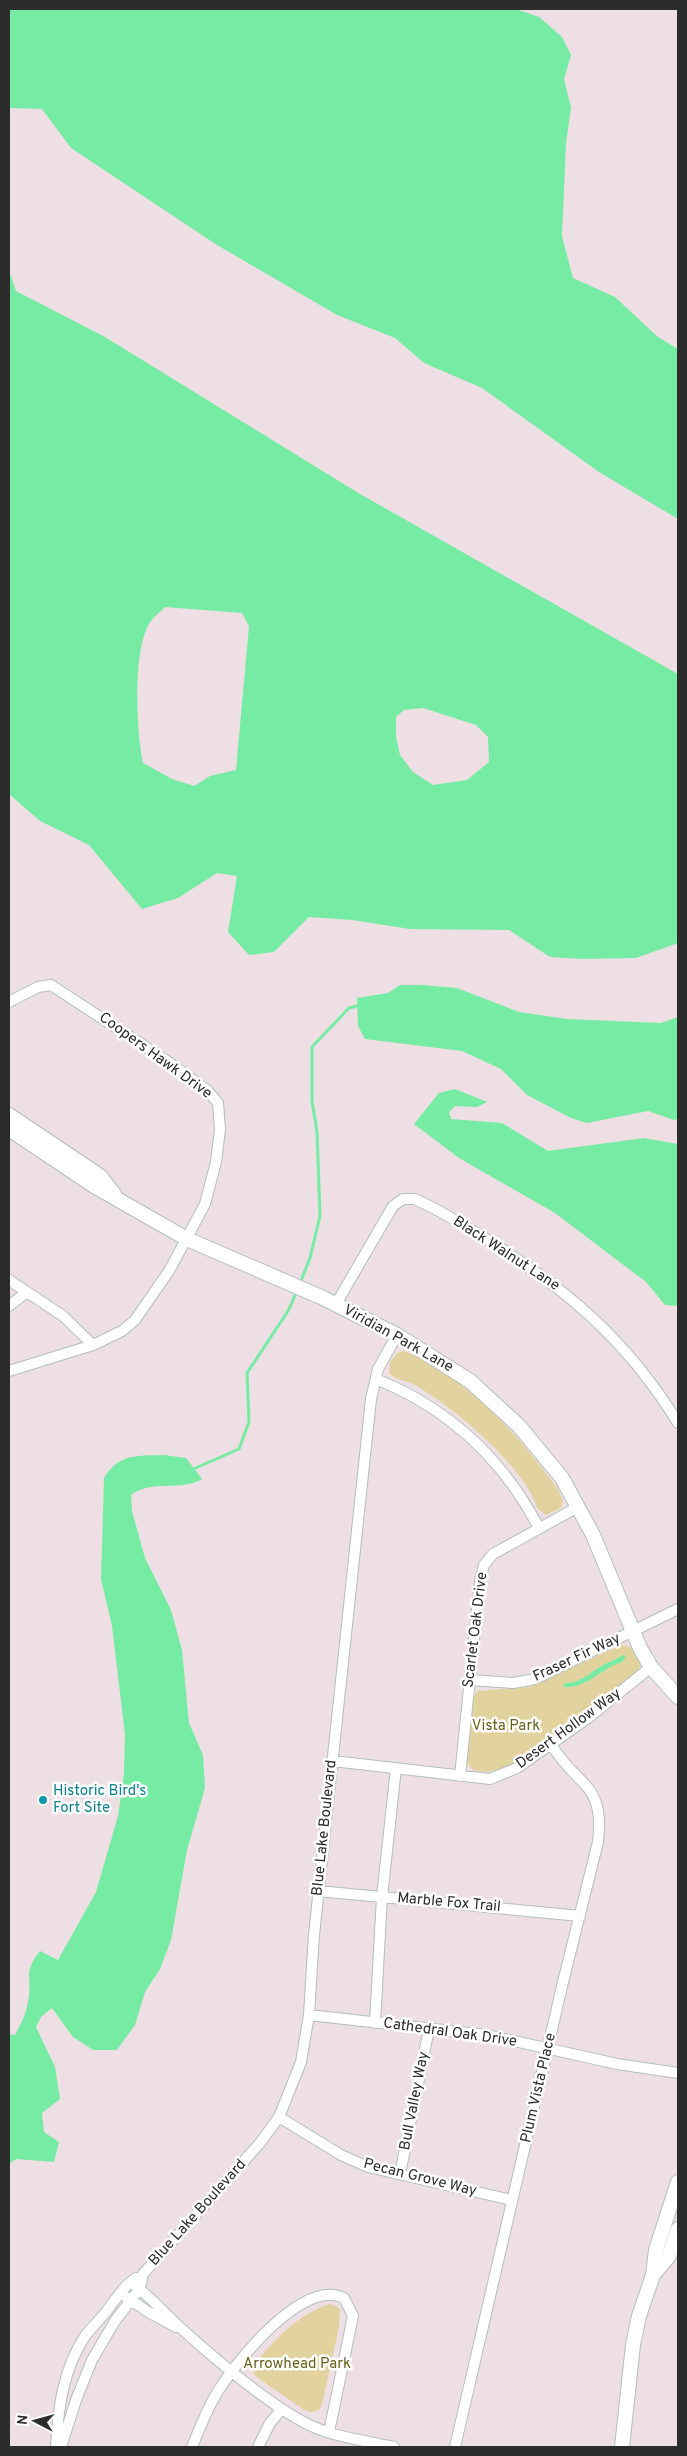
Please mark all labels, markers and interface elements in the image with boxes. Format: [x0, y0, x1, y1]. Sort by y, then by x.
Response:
street label: Coopers Hawk Drive [95, 1009, 215, 1103]
street label: Black Walnut Lane [449, 1212, 563, 1296]
street label: Viridian Park Lane [340, 1301, 456, 1377]
street label: Scarlet Oak Drive [459, 1571, 493, 1689]
street label: Fraser Fir Way [530, 1629, 624, 1687]
street label: Desert Hollow Way [513, 1684, 625, 1774]
park label: Vista Park [472, 1717, 540, 1736]
street label: Blue Lake Boulevard [308, 1759, 342, 1897]
place label: Historic Bird's Fort Site [53, 1782, 146, 1818]
marker: Historic Bird's Fort Site [37, 1794, 49, 1806]
street label: Marble Fox Trail [396, 1889, 502, 1917]
street label: Cathedral Oak Drive [382, 2014, 518, 2052]
street label: Plum Vista Place [517, 2031, 561, 2145]
street label: Bull Valley Way [396, 2050, 434, 2152]
street label: Pecan Grove Way [361, 2155, 479, 2201]
street label: Blue Lake Boulevard [145, 2156, 251, 2270]
park label: Arrowhead Park [243, 2355, 351, 2374]
north arrow [10, 2396, 60, 2446]
text: N [15, 2414, 33, 2426]

